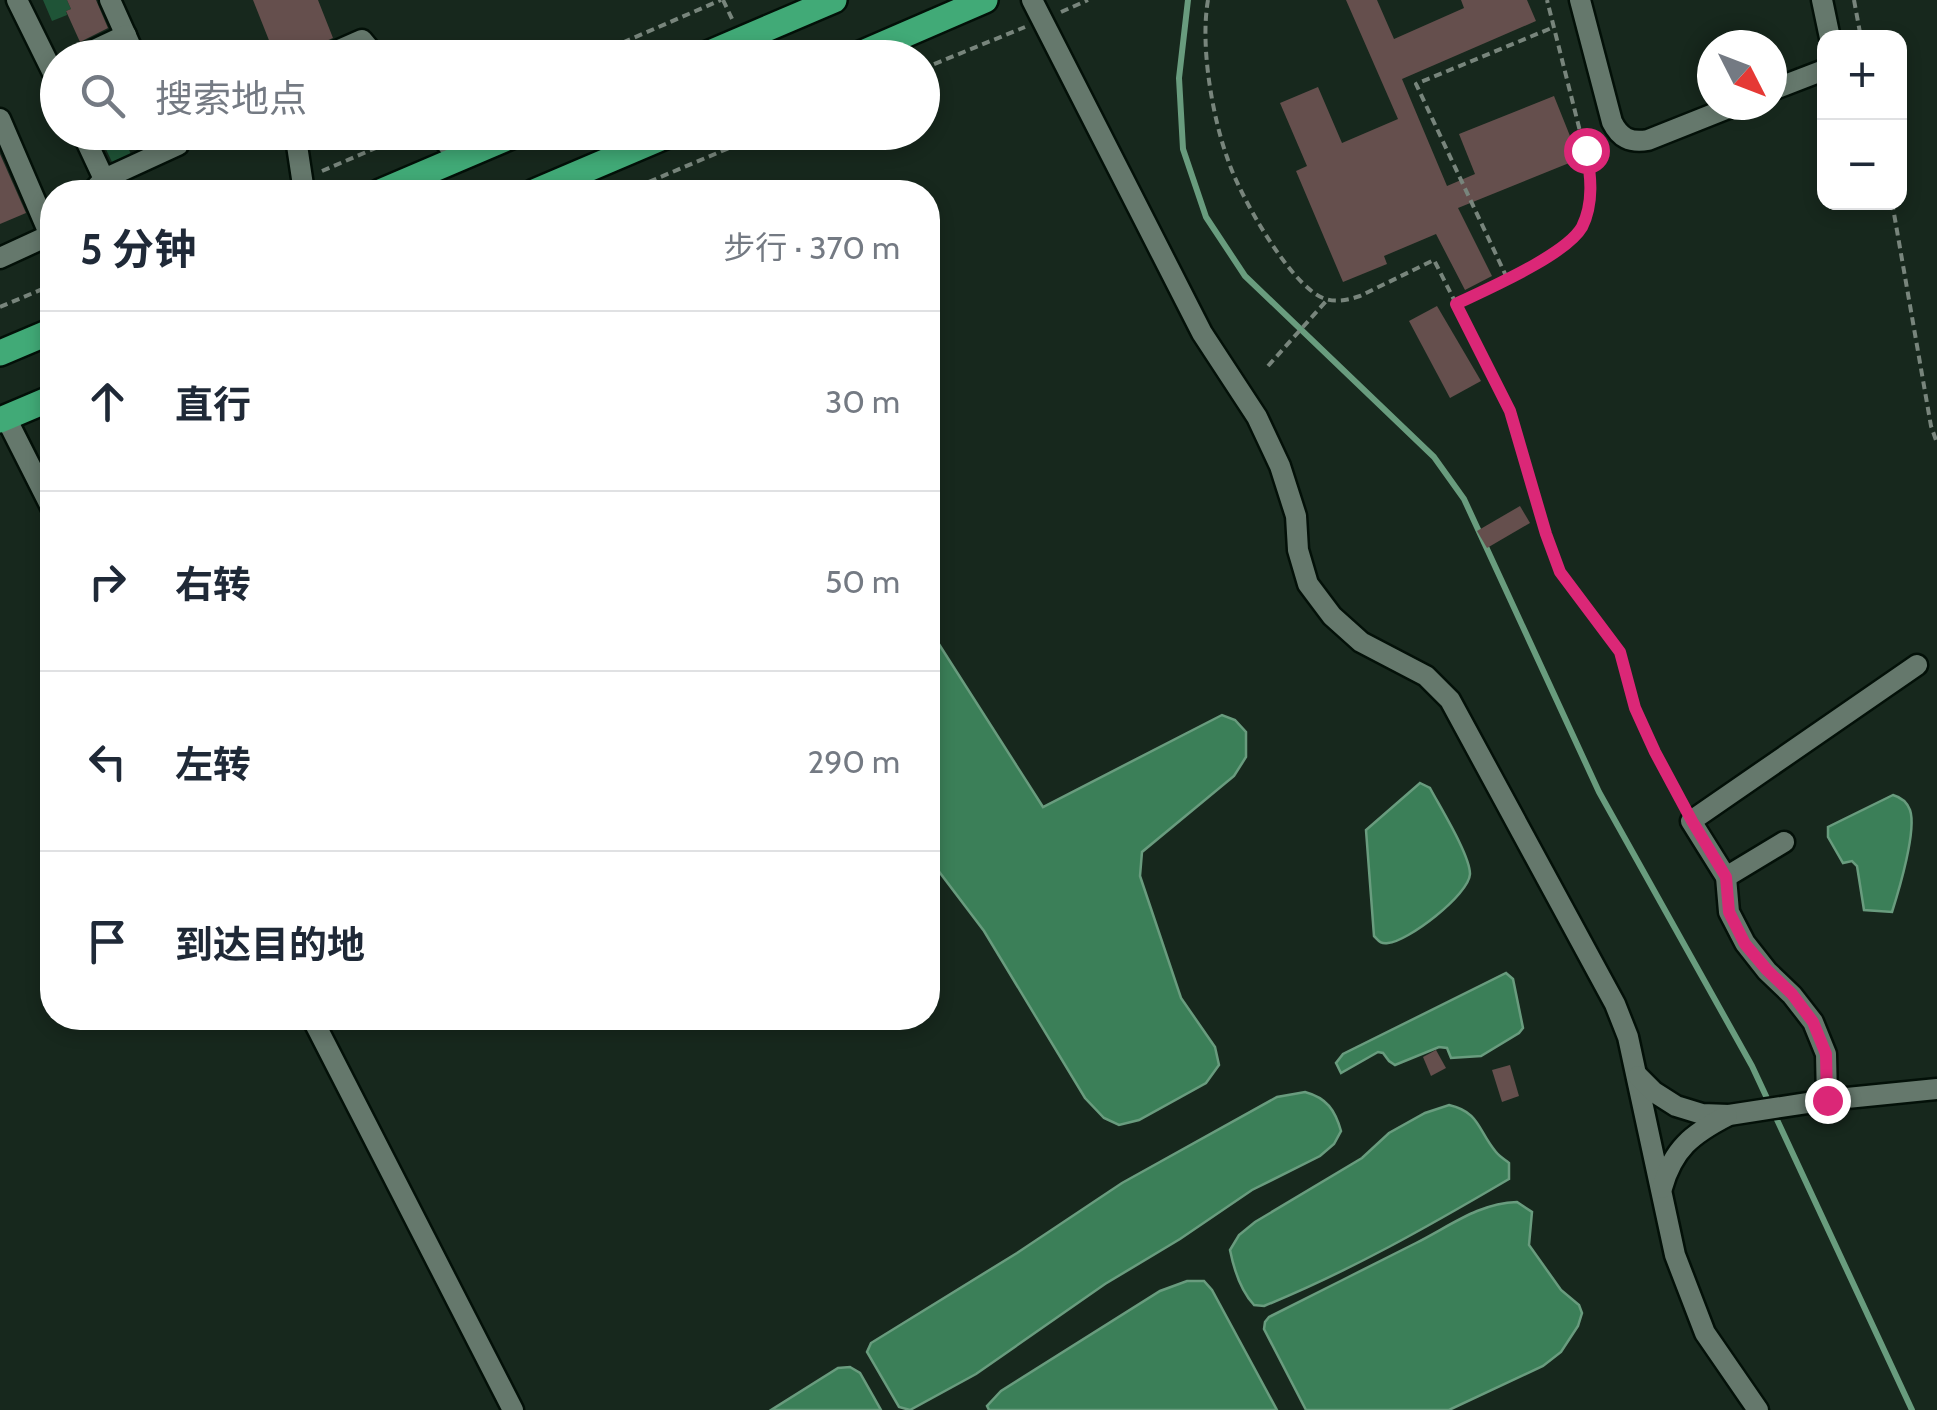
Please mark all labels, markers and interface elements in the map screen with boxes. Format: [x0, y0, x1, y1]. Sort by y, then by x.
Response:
north arrow [1697, 30, 1787, 120]
map controls [1817, 30, 1907, 210]
button: + [1817, 30, 1907, 120]
search box [40, 40, 940, 150]
icon: search [75, 68, 130, 123]
text: 搜索地点 [155, 75, 307, 122]
button: − [1817, 120, 1907, 210]
route start [1564, 128, 1610, 174]
text: 5 分钟 [80, 223, 196, 275]
text: 步行 · 370 m [723, 228, 900, 267]
icon: ahead [80, 374, 135, 429]
text: 直行 [175, 381, 251, 428]
text: 30 m [825, 382, 900, 421]
icon: right [80, 554, 135, 609]
text: 右转 [175, 561, 251, 608]
text: 50 m [825, 562, 900, 601]
icon: left [80, 734, 135, 789]
text: 左转 [175, 741, 251, 788]
text: 290 m [807, 742, 900, 781]
icon: arrive [80, 914, 135, 969]
text: 到达目的地 [175, 921, 365, 968]
route end [1805, 1078, 1851, 1124]

